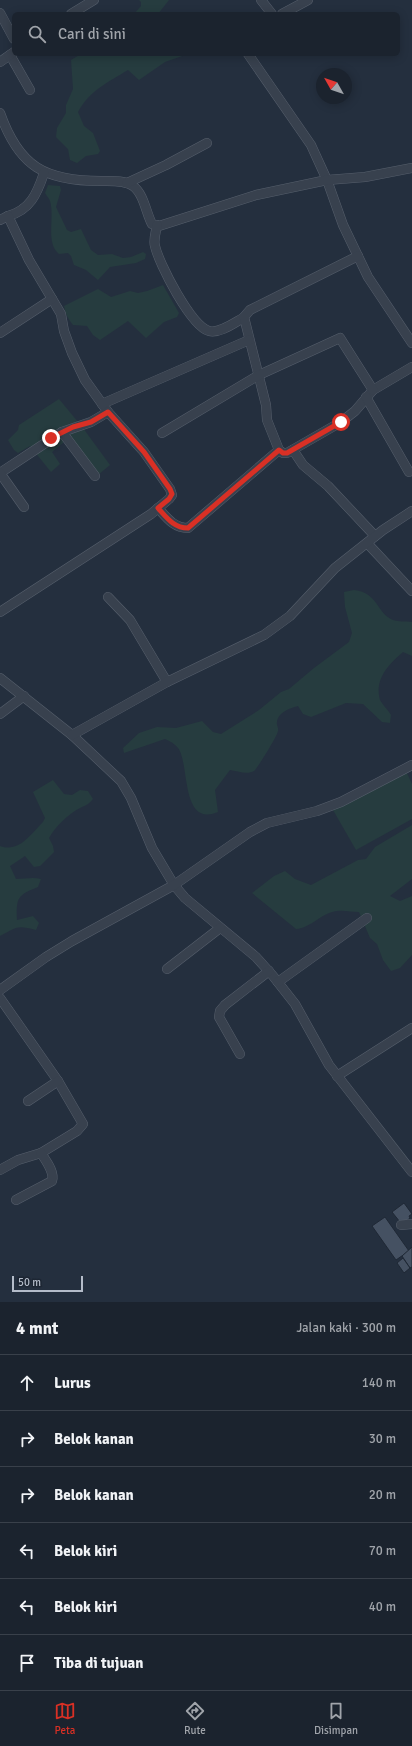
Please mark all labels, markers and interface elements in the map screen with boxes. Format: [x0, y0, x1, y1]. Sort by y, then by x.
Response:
search box [12, 12, 400, 56]
icon: search [26, 23, 48, 45]
text: Cari di sini [58, 25, 126, 43]
north arrow [316, 68, 352, 104]
route start [332, 413, 350, 431]
route end [42, 429, 60, 447]
scale bar [12, 1274, 83, 1293]
text: 50 m [18, 1276, 41, 1289]
text: 4 mnt [16, 1318, 58, 1339]
text: Jalan kaki · 300 m [297, 1320, 396, 1336]
icon: ahead [16, 1372, 38, 1394]
text: Lurus [54, 1374, 91, 1392]
text: 140 m [362, 1375, 396, 1391]
icon: right [16, 1428, 38, 1450]
text: Belok kanan [54, 1430, 134, 1448]
text: 30 m [369, 1431, 396, 1447]
icon: right [16, 1484, 38, 1506]
text: Belok kanan [54, 1486, 134, 1504]
text: 20 m [369, 1487, 396, 1503]
icon: left [16, 1540, 38, 1562]
text: Belok kiri [54, 1542, 117, 1560]
text: 70 m [369, 1543, 396, 1559]
icon: left [16, 1596, 38, 1618]
text: Belok kiri [54, 1598, 117, 1616]
text: 40 m [369, 1599, 396, 1615]
icon: arrive [16, 1652, 38, 1674]
text: Tiba di tujuan [54, 1654, 144, 1672]
tab: Peta [54, 1700, 76, 1737]
tab: Rute [184, 1700, 206, 1737]
tab: Disimpan [314, 1700, 358, 1737]

